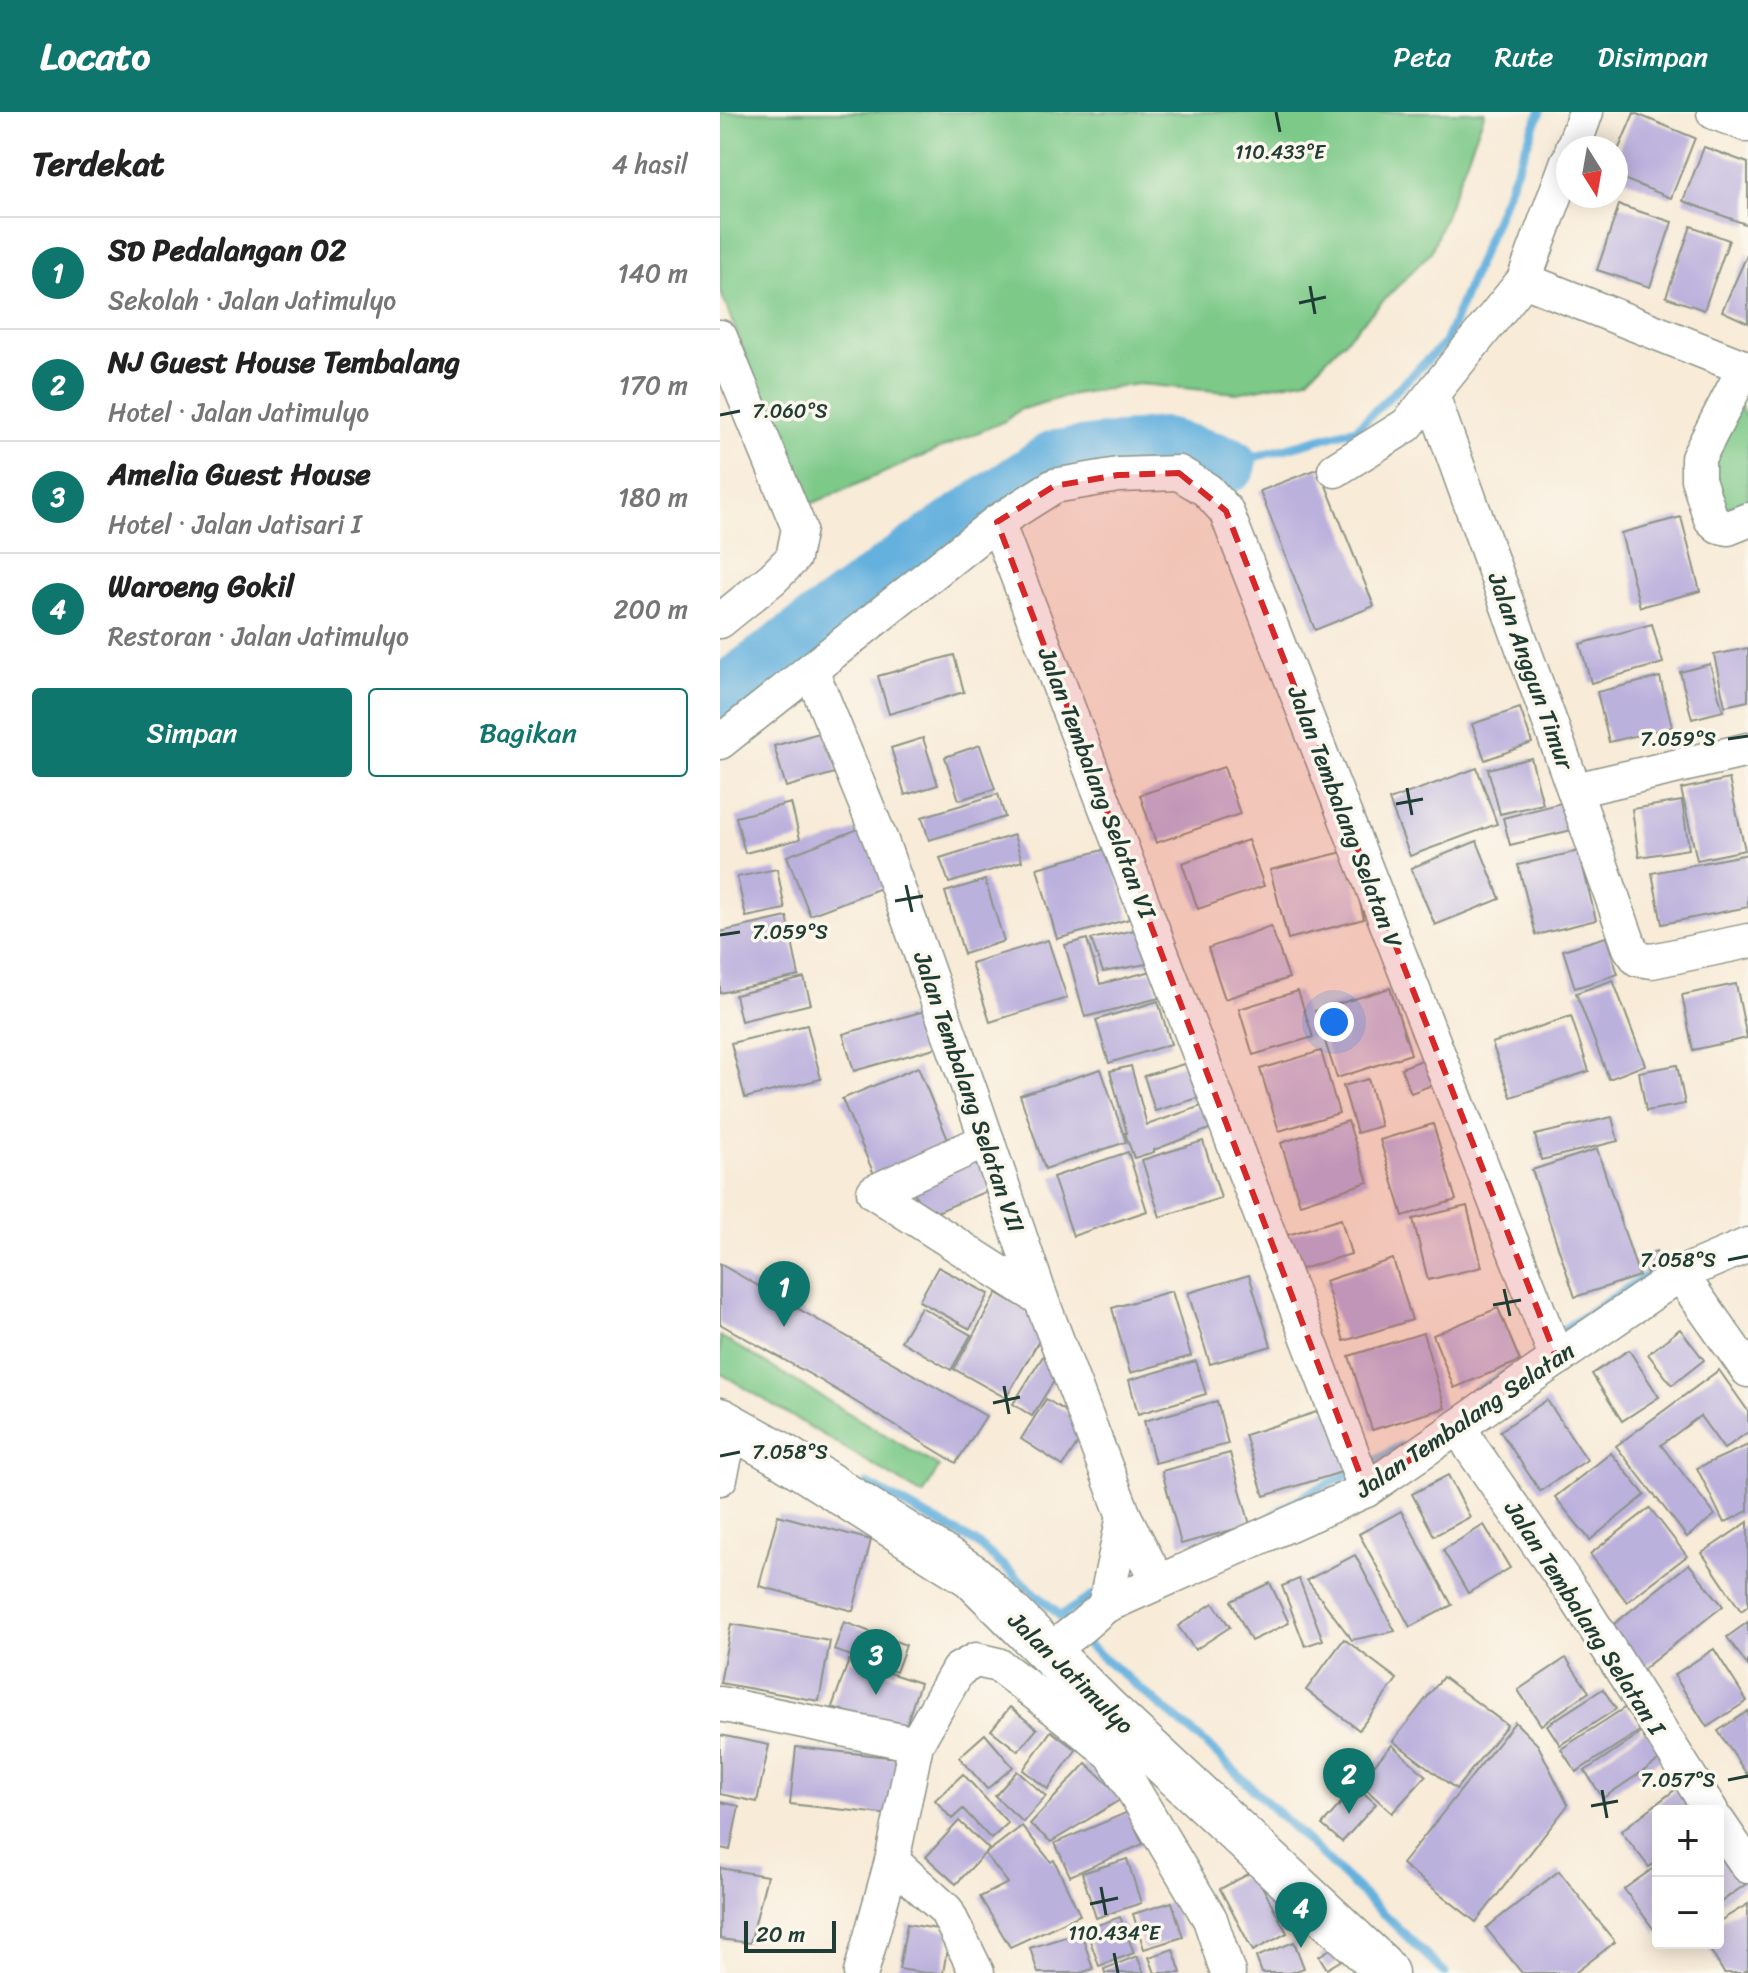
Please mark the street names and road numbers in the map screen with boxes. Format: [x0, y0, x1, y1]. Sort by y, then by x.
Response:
street label: Jalan Anggun Timur [1475, 565, 1587, 778]
street label: Jalan Tembalang Selatan VI [1025, 640, 1169, 926]
street label: Jalan Tembalang Selatan V [1275, 679, 1415, 955]
street label: Jalan Tembalang Selatan VII [901, 945, 1037, 1239]
street label: Jalan Tembalang Selatan [1346, 1331, 1584, 1510]
street label: Jalan Tembalang Selatan I [1492, 1491, 1678, 1745]
street label: Jalan Jatimulyo [997, 1600, 1144, 1745]

